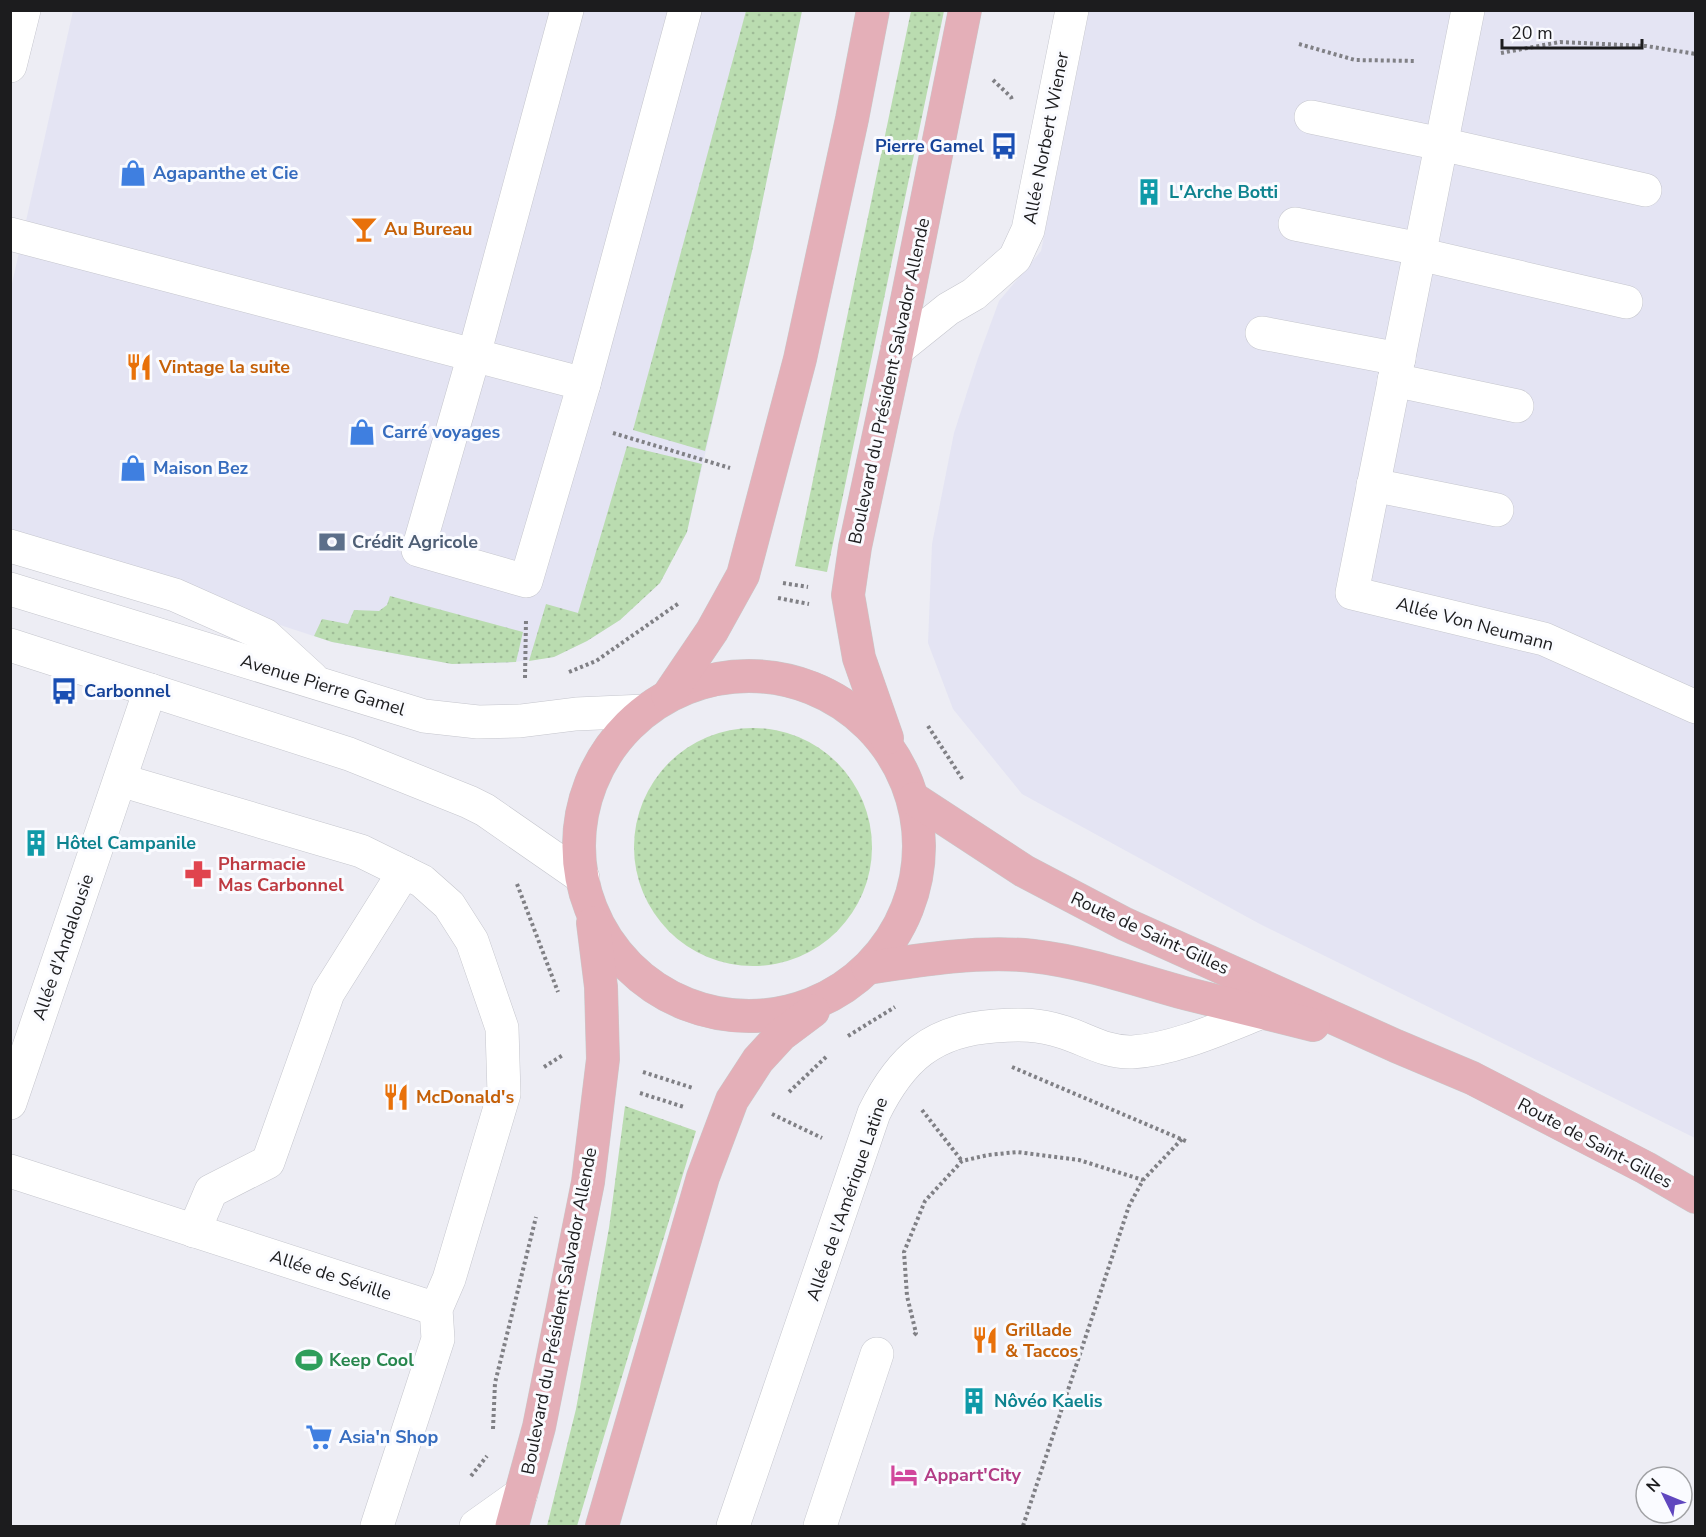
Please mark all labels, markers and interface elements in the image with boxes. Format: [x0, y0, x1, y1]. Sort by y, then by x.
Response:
scale bar [1502, 12, 1642, 50]
text: 20 m [1511, 21, 1553, 45]
street label: Allée Norbert Wiener [1018, 49, 1075, 226]
bus stop icon: Pierre Gamel [989, 131, 1019, 161]
place label: Pierre Gamel [875, 134, 984, 158]
shop icon: Agapanthe et Cie [118, 158, 148, 188]
place label: Agapanthe et Cie [153, 161, 299, 185]
building icon: L'Arche Botti [1134, 177, 1164, 207]
place label: L'Arche Botti [1169, 180, 1278, 204]
bar icon: Au Bureau [349, 214, 379, 244]
street label: Boulevard du Président Salvador Allende [843, 216, 935, 546]
place label: Au Bureau [384, 217, 472, 241]
restaurant icon: Vintage la suite [124, 352, 154, 382]
place label: Vintage la suite [158, 355, 290, 379]
shop icon: Carré voyages [347, 417, 377, 447]
place label: Carré voyages [382, 420, 501, 444]
shop icon: Maison Bez [118, 453, 148, 483]
place label: Maison Bez [153, 456, 249, 480]
bank icon: Crédit Agricole [317, 527, 347, 557]
place label: Crédit Agricole [352, 530, 478, 554]
street label: Allée Von Neumann [1394, 591, 1556, 657]
street label: Avenue Pierre Gamel [238, 649, 409, 722]
bus stop icon: Carbonnel [49, 676, 79, 706]
place label: Carbonnel [84, 679, 171, 703]
building icon: Hôtel Campanile [21, 828, 51, 858]
place label: Hôtel Campanile [56, 831, 196, 855]
place label: Pharmacie Mas Carbonnel [218, 852, 344, 897]
pharmacy icon: Pharmacie Mas Carbonnel [183, 859, 213, 889]
street label: Allée d'Andalousie [27, 871, 99, 1023]
street label: Route de Saint-Gilles [1067, 886, 1233, 980]
restaurant icon: McDonald's [381, 1082, 411, 1112]
place label: McDonald's [416, 1085, 514, 1109]
street label: Route de Saint-Gilles [1513, 1092, 1677, 1194]
street label: Allée de l'Amérique Latine [801, 1094, 893, 1304]
street label: Boulevard du Président Salvador Allende [515, 1145, 603, 1477]
street label: Allée de Séville [267, 1244, 395, 1306]
place label: Grillade & Taccos [1005, 1318, 1079, 1363]
restaurant icon: Grillade & Taccos [970, 1325, 1000, 1355]
sports icon: Keep Cool [294, 1345, 324, 1375]
place label: Keep Cool [329, 1348, 414, 1372]
building icon: Nôvéo Kaelis [959, 1386, 989, 1416]
place label: Nôvéo Kaelis [994, 1389, 1103, 1413]
supermarket icon: Asia'n Shop [304, 1422, 334, 1452]
place label: Asia'n Shop [339, 1425, 438, 1449]
hotel icon: Appart'City [889, 1460, 919, 1490]
place label: Appart'City [924, 1463, 1022, 1487]
north arrow [1634, 1465, 1694, 1525]
text: N [1642, 1474, 1666, 1497]

